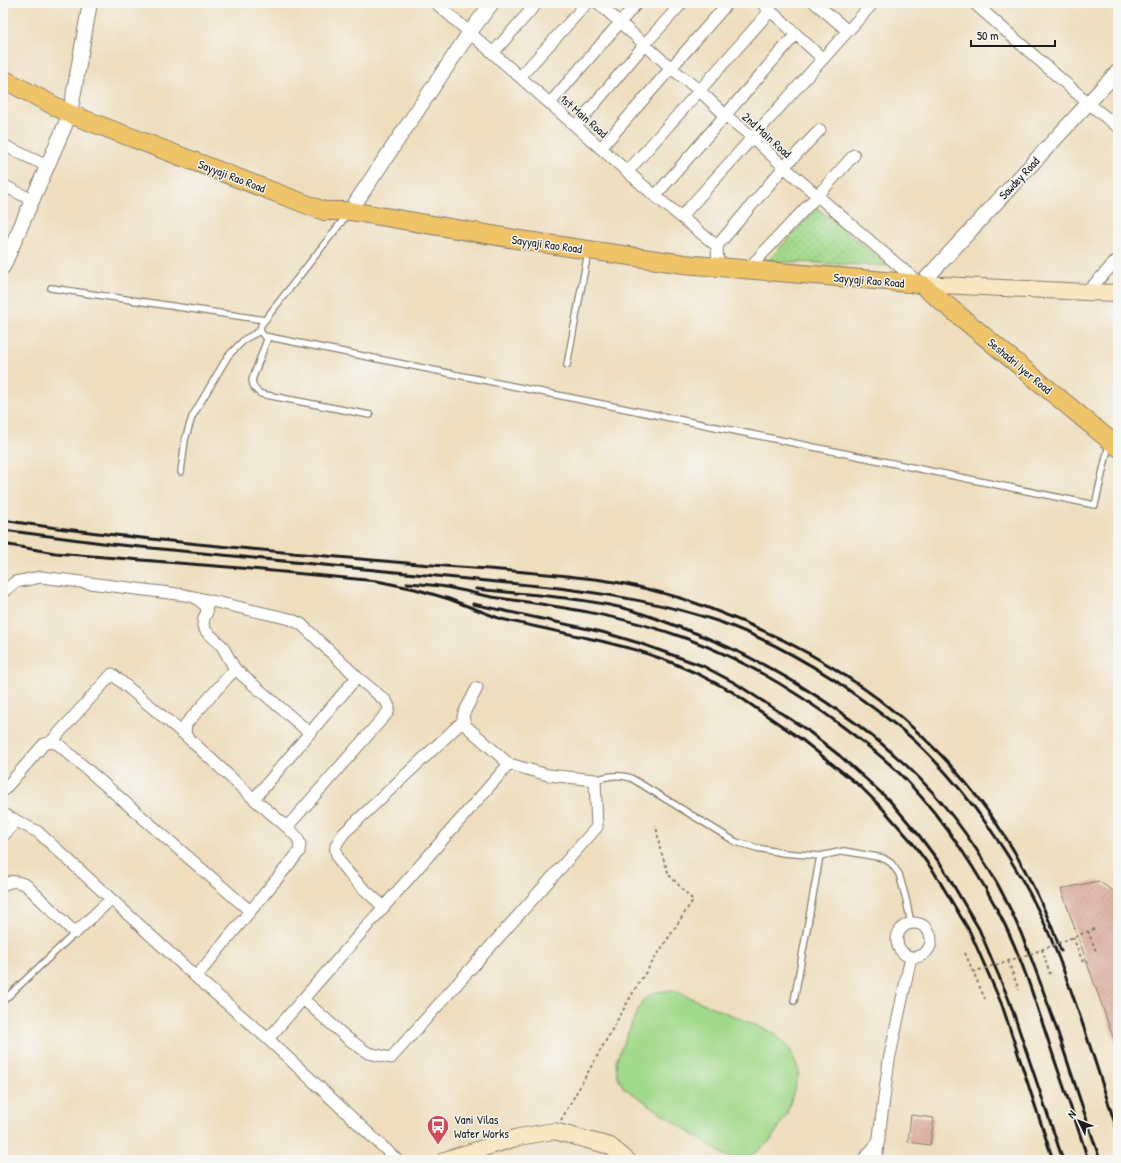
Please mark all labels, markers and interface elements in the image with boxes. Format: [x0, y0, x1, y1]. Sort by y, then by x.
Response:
scale bar [971, 22, 1055, 48]
text: 50 m [977, 27, 998, 44]
street label: 1st Main Road [556, 90, 612, 142]
street label: 2nd Main Road [739, 108, 796, 162]
street label: Sawdey Road [995, 153, 1043, 203]
street label: Sayyaji Rao Road [196, 155, 268, 197]
street label: Sayyaji Rao Road [511, 231, 584, 257]
street label: Sayyaji Rao Road [833, 268, 905, 292]
street label: Seshadri Iyer Road [984, 334, 1056, 398]
north arrow [1059, 1101, 1099, 1141]
text: N [1065, 1107, 1079, 1121]
place label: Vani Vilas Water Works [454, 1111, 509, 1142]
bus stop icon: Vani Vilas Water Works [425, 1113, 451, 1146]

